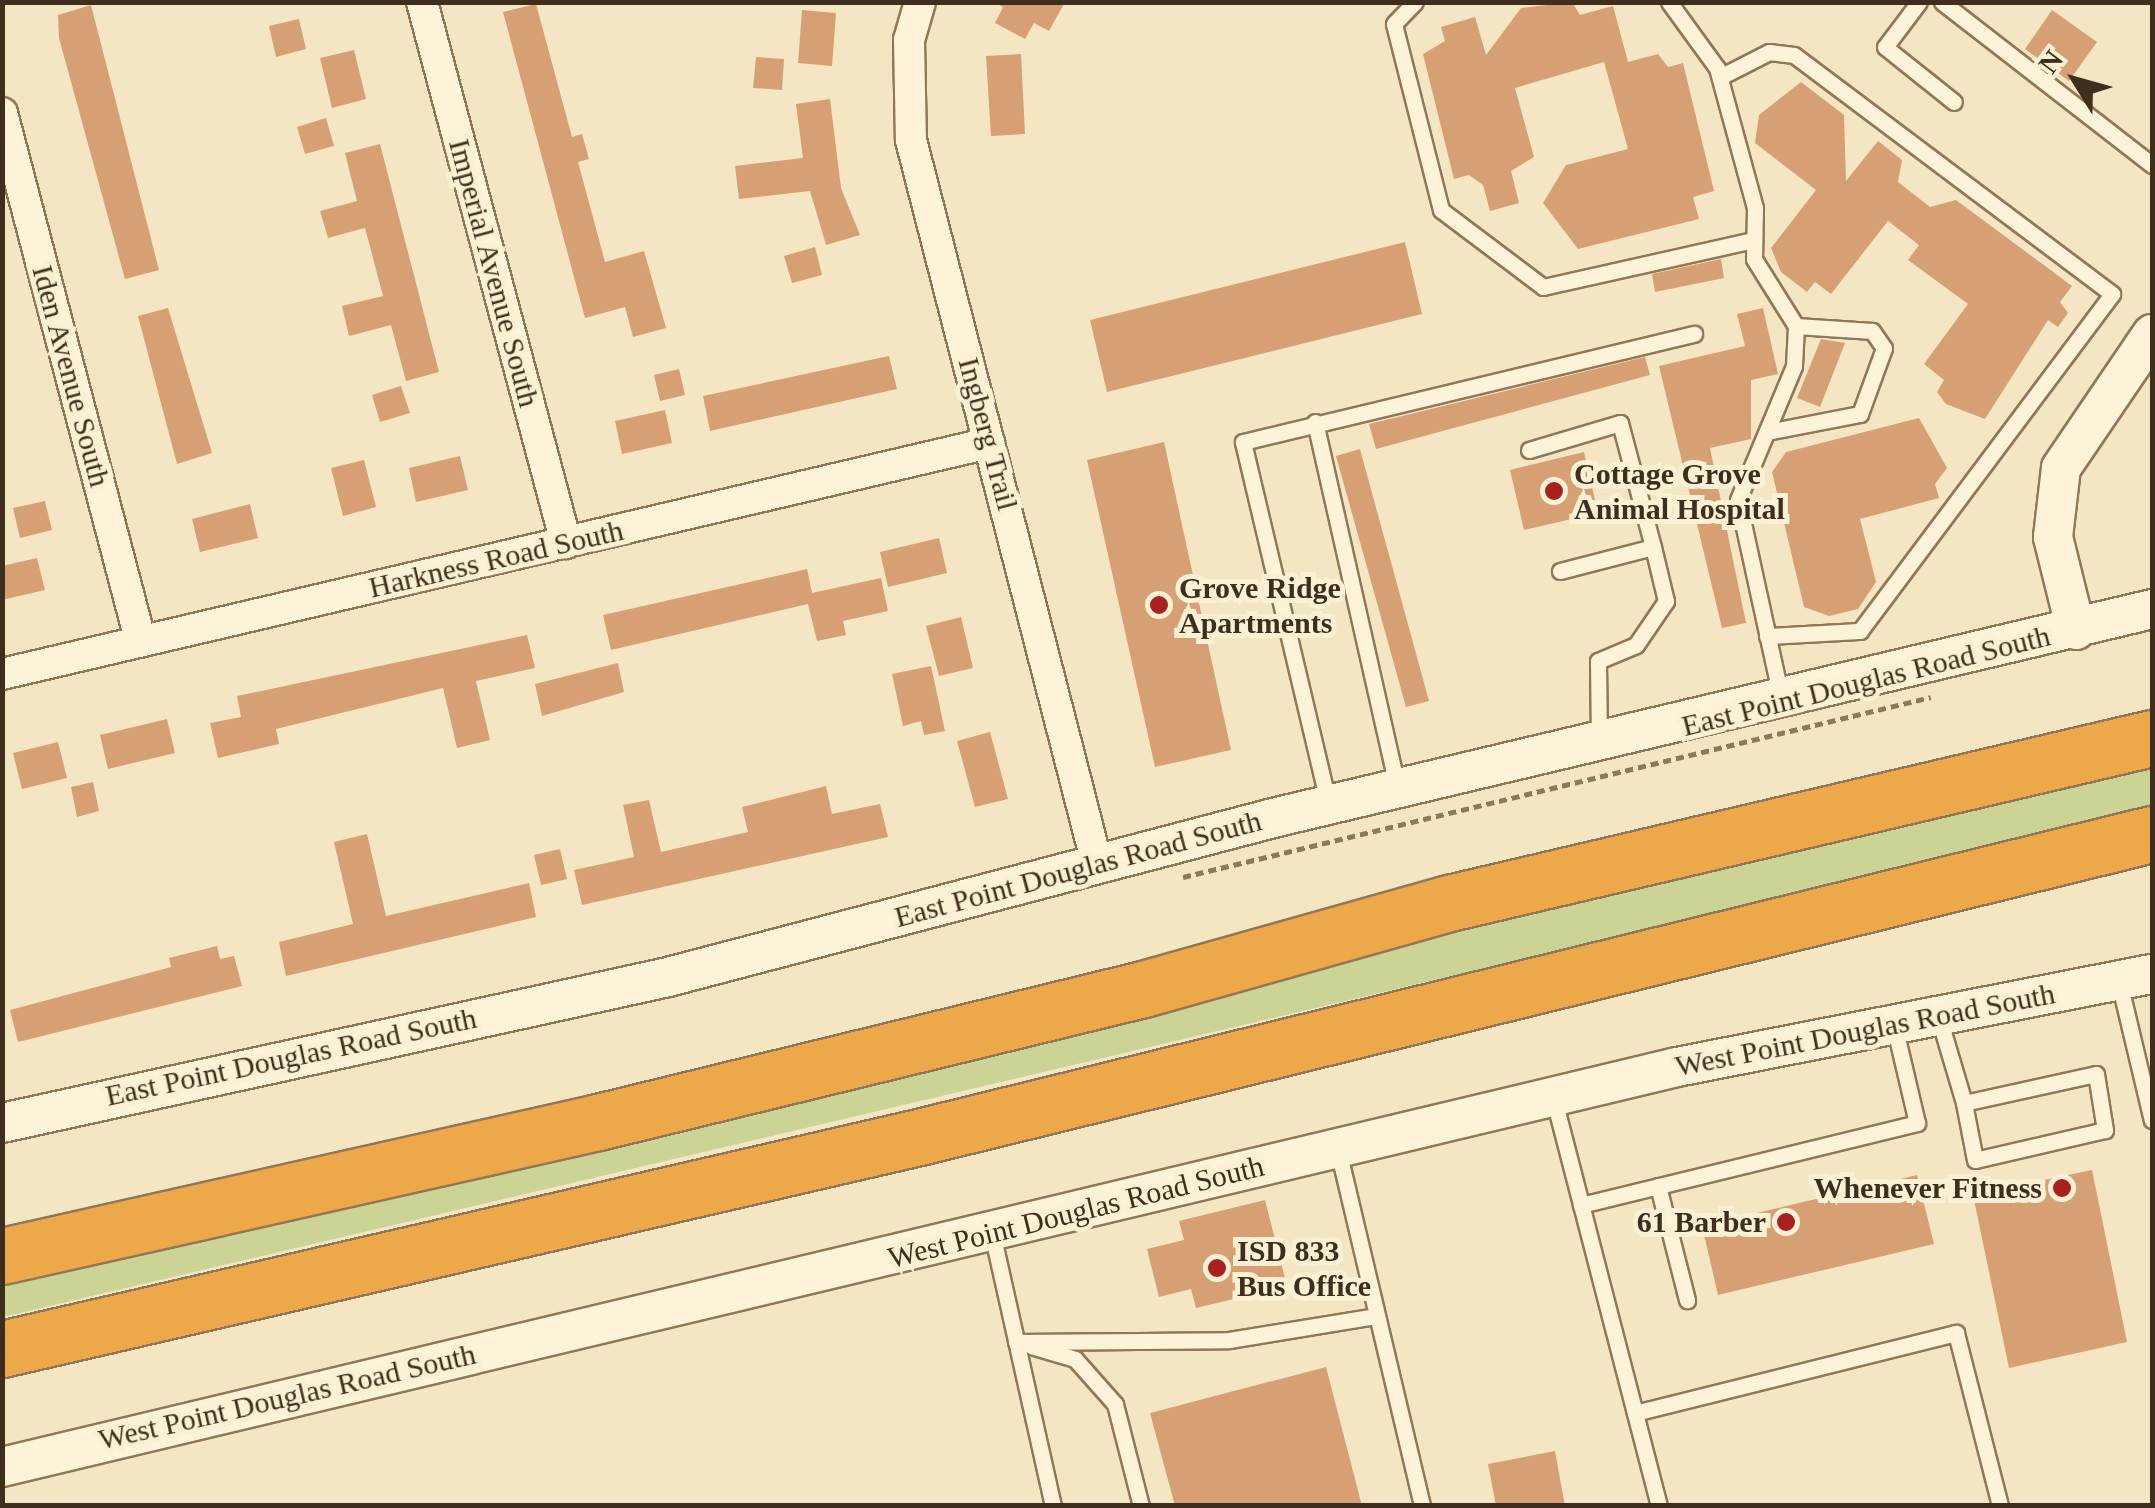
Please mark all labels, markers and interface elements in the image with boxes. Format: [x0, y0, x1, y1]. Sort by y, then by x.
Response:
north arrow [2025, 30, 2125, 130]
text: N [2032, 44, 2069, 79]
street label: Imperial Avenue South [441, 134, 547, 412]
street label: Iden Avenue South [24, 261, 118, 491]
street label: Ingberg Trail [950, 353, 1026, 515]
place label: Cottage Grove Animal Hospital [1574, 456, 1785, 526]
marker: Cottage Grove Animal Hospital [1543, 480, 1565, 502]
street label: Harkness Road South [365, 512, 627, 606]
place label: Grove Ridge Apartments [1179, 570, 1341, 640]
marker: Grove Ridge Apartments [1148, 594, 1170, 616]
street label: East Point Douglas Road South [1678, 618, 2054, 744]
street label: East Point Douglas Road South [891, 803, 1265, 935]
street label: West Point Douglas Road South [1672, 976, 2058, 1084]
street label: East Point Douglas Road South [102, 1000, 480, 1114]
street label: West Point Douglas Road South [884, 1148, 1268, 1276]
place label: Whenever Fitness [1813, 1170, 2042, 1206]
marker: Whenever Fitness [2051, 1177, 2073, 1199]
place label: 61 Barber [1637, 1204, 1766, 1240]
marker: 61 Barber [1775, 1211, 1797, 1233]
place label: ISD 833 Bus Office [1237, 1233, 1371, 1304]
marker: ISD 833 Bus Office [1206, 1257, 1228, 1279]
street label: West Point Douglas Road South [95, 1336, 479, 1458]

